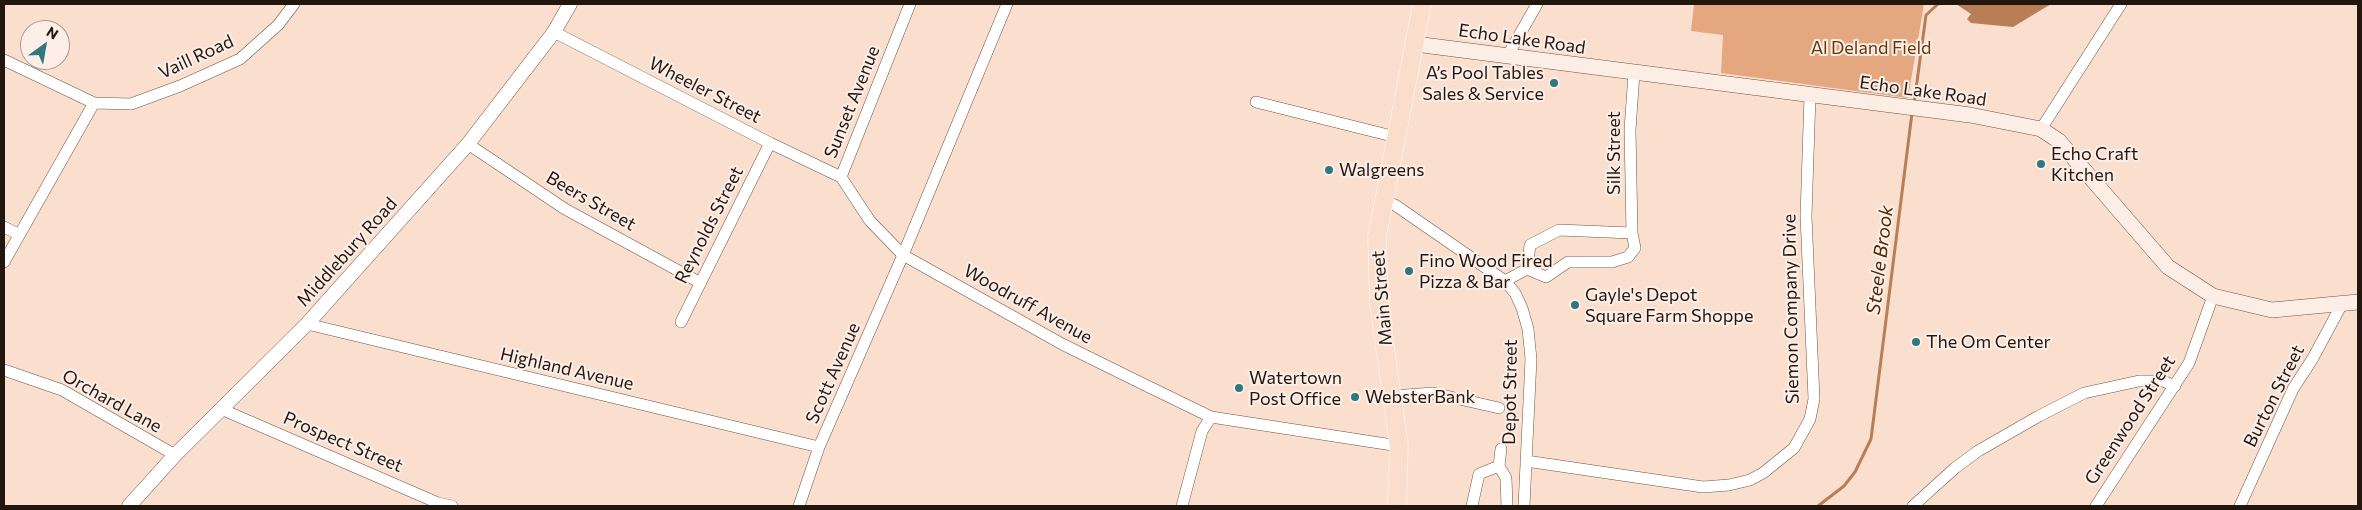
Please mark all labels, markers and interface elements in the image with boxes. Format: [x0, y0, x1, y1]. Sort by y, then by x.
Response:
street label: Echo Lake Road [1457, 19, 1587, 59]
north arrow [20, 20, 70, 70]
text: N [44, 23, 62, 43]
street label: Vaill Road [155, 30, 237, 84]
park label: Al Deland Field [1811, 37, 1931, 59]
street label: Sunset Avenue [820, 43, 884, 161]
street label: Wheeler Street [645, 52, 765, 128]
place label: A’s Pool Tables Sales & Service [1422, 62, 1544, 104]
street label: Echo Lake Road [1858, 71, 1988, 111]
marker: A’s Pool Tables Sales & Service [1548, 77, 1560, 89]
street label: Silk Street [1603, 111, 1625, 195]
place label: Echo Craft Kitchen [2051, 143, 2138, 186]
marker: Echo Craft Kitchen [2035, 158, 2047, 170]
place label: Walgreens [1339, 159, 1425, 181]
street label: Reynolds Street [670, 163, 748, 287]
marker: Walgreens [1323, 164, 1335, 176]
street label: Beers Street [542, 167, 640, 235]
street label: Middlebury Road [292, 193, 402, 311]
water label: Steele Brook [1862, 204, 1898, 316]
street label: Siemon Company Drive [1779, 214, 1803, 404]
street label: Main Street [1367, 249, 1397, 347]
place label: Fino Wood Fired Pizza & Bar [1419, 250, 1553, 292]
street label: Woodruff Avenue [960, 260, 1096, 348]
marker: Fino Wood Fired Pizza & Bar [1403, 265, 1415, 277]
place label: Gayle's Depot Square Farm Shoppe [1585, 284, 1754, 326]
marker: Gayle's Depot Square Farm Shoppe [1569, 299, 1581, 311]
street label: Scott Avenue [801, 319, 865, 427]
place label: The Om Center [1926, 331, 2051, 353]
marker: The Om Center [1910, 336, 1922, 348]
street label: Depot Street [1498, 339, 1522, 445]
street label: Burton Street [2239, 341, 2309, 451]
street label: Highland Avenue [498, 343, 636, 395]
street label: Greenwood Street [2080, 351, 2180, 489]
street label: Orchard Lane [58, 365, 166, 437]
place label: Watertown Post Office [1249, 367, 1342, 409]
marker: Watertown Post Office [1233, 382, 1245, 394]
place label: WebsterBank [1365, 386, 1475, 408]
marker: WebsterBank [1349, 391, 1361, 403]
street label: Prospect Street [280, 407, 406, 477]

